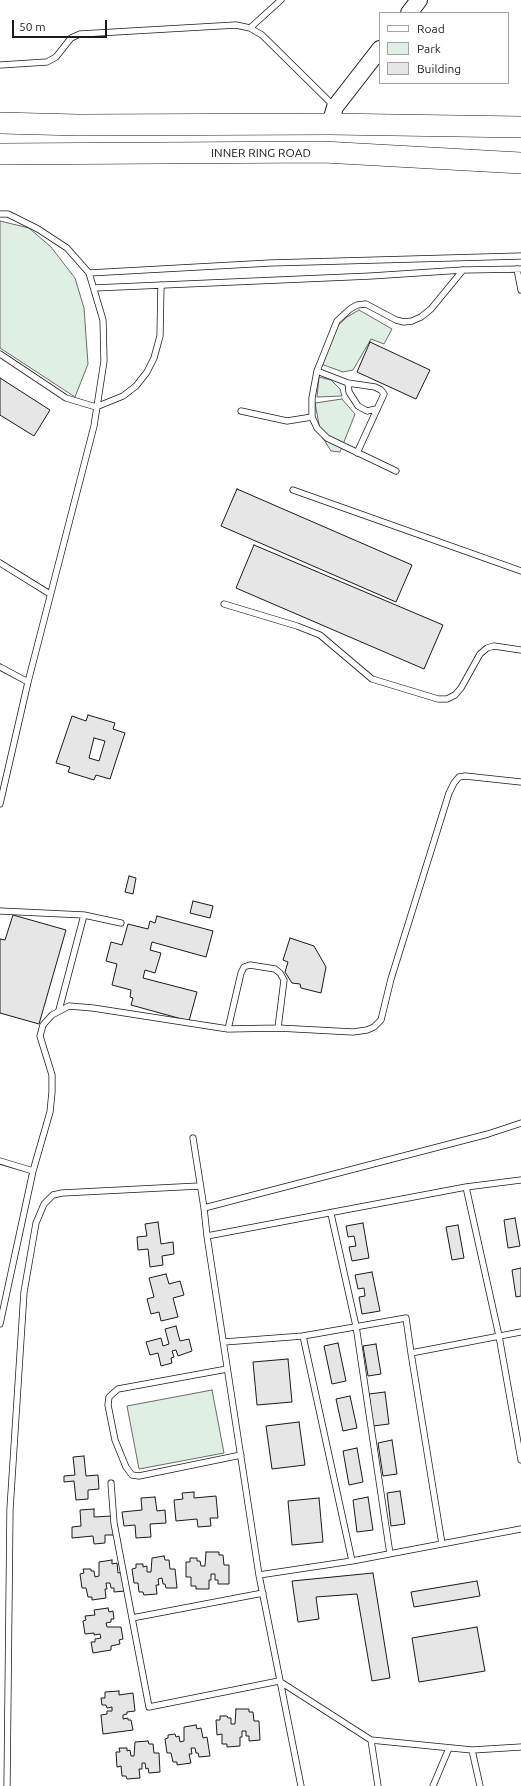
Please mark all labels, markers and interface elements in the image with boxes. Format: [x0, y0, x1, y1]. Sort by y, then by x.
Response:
scale bar [14, 12, 109, 38]
legend [379, 12, 509, 84]
text: 50 m [19, 20, 46, 33]
text: Road [417, 22, 445, 35]
text: Park [417, 42, 441, 55]
text: Building [417, 62, 461, 75]
street label: INNER RING ROAD [211, 146, 311, 160]

